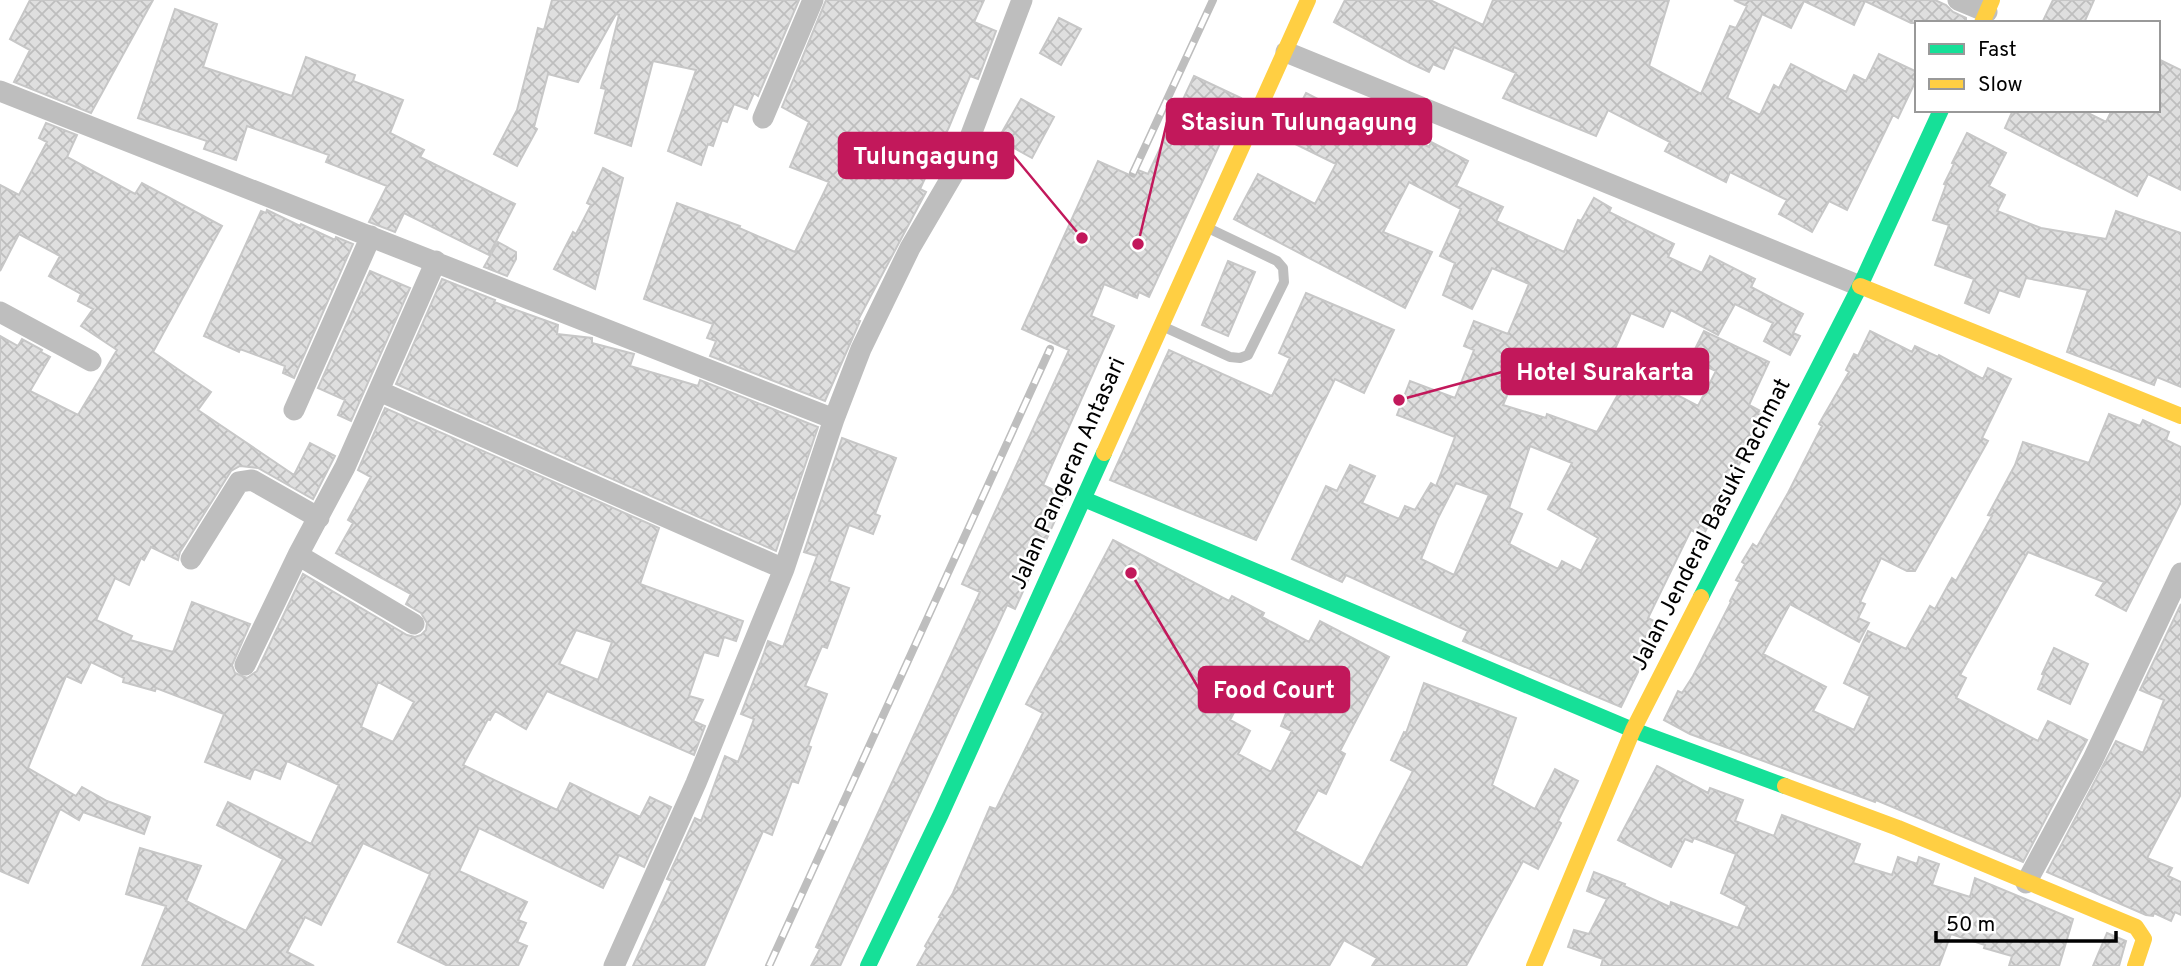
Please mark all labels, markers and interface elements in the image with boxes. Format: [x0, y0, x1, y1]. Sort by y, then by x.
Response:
legend [1915, 21, 2160, 112]
text: Fast [1978, 37, 2017, 64]
text: Slow [1978, 72, 2023, 99]
callout: Stasiun Tulungagung [1167, 99, 1431, 144]
text: Stasiun Tulungagung [1181, 109, 1417, 139]
callout: Tulungagung [839, 133, 1013, 178]
text: Tulungagung [853, 143, 999, 173]
callout: Hotel Surakarta [1502, 349, 1708, 394]
street label: Jalan Pangeran Antasari [1005, 353, 1133, 595]
text: Hotel Surakarta [1516, 359, 1694, 389]
street label: Jalan Jenderal Basuki Rachmat [1626, 374, 1798, 676]
callout: Food Court [1199, 667, 1349, 712]
text: Food Court [1213, 677, 1335, 707]
scale bar [1936, 900, 2116, 944]
text: 50 m [1946, 912, 1995, 939]

